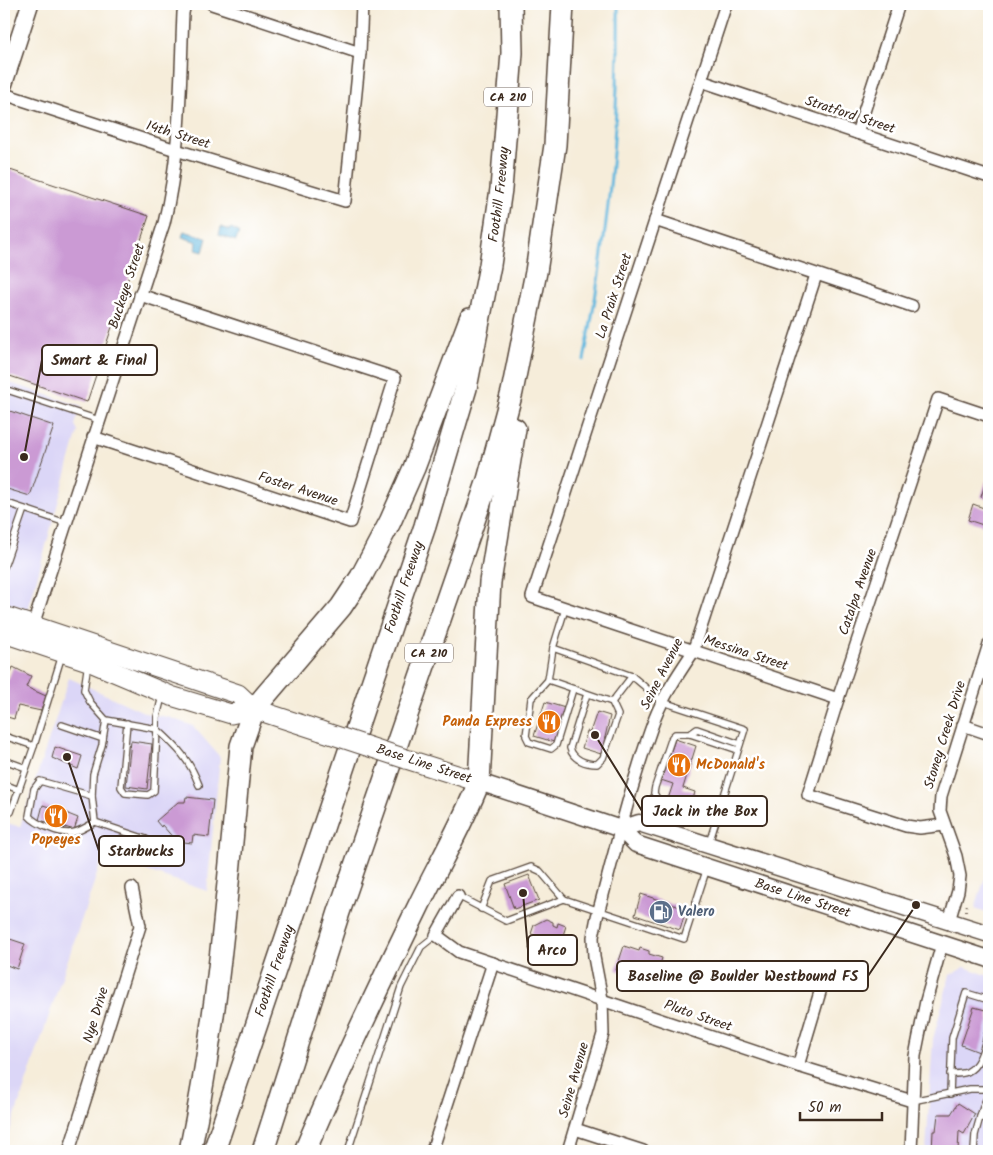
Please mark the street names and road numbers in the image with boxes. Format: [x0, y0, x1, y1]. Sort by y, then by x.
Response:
road number: CA 210 [484, 88, 532, 106]
street label: Stratford Street [802, 90, 899, 140]
street label: 14th Street [143, 115, 213, 155]
street label: Foothill Freeway [482, 146, 515, 244]
street label: Buckeye Street [103, 240, 151, 332]
street label: La Praix Street [590, 250, 638, 342]
street label: Foster Avenue [255, 466, 341, 512]
street label: Foothill Freeway [379, 538, 430, 636]
street label: Catalpa Avenue [833, 545, 883, 638]
street label: Messina Street [701, 629, 792, 677]
street label: Seine Avenue [635, 634, 690, 714]
road number: CA 210 [405, 644, 453, 662]
street label: Stoney Creek Drive [918, 677, 972, 792]
street label: Base Line Street [373, 738, 475, 790]
street label: Base Line Street [752, 872, 854, 924]
street label: Foothill Freeway [249, 922, 301, 1020]
street label: Nye Drive [77, 984, 115, 1046]
street label: Pluto Street [661, 994, 736, 1038]
street label: Seine Avenue [553, 1039, 595, 1120]

